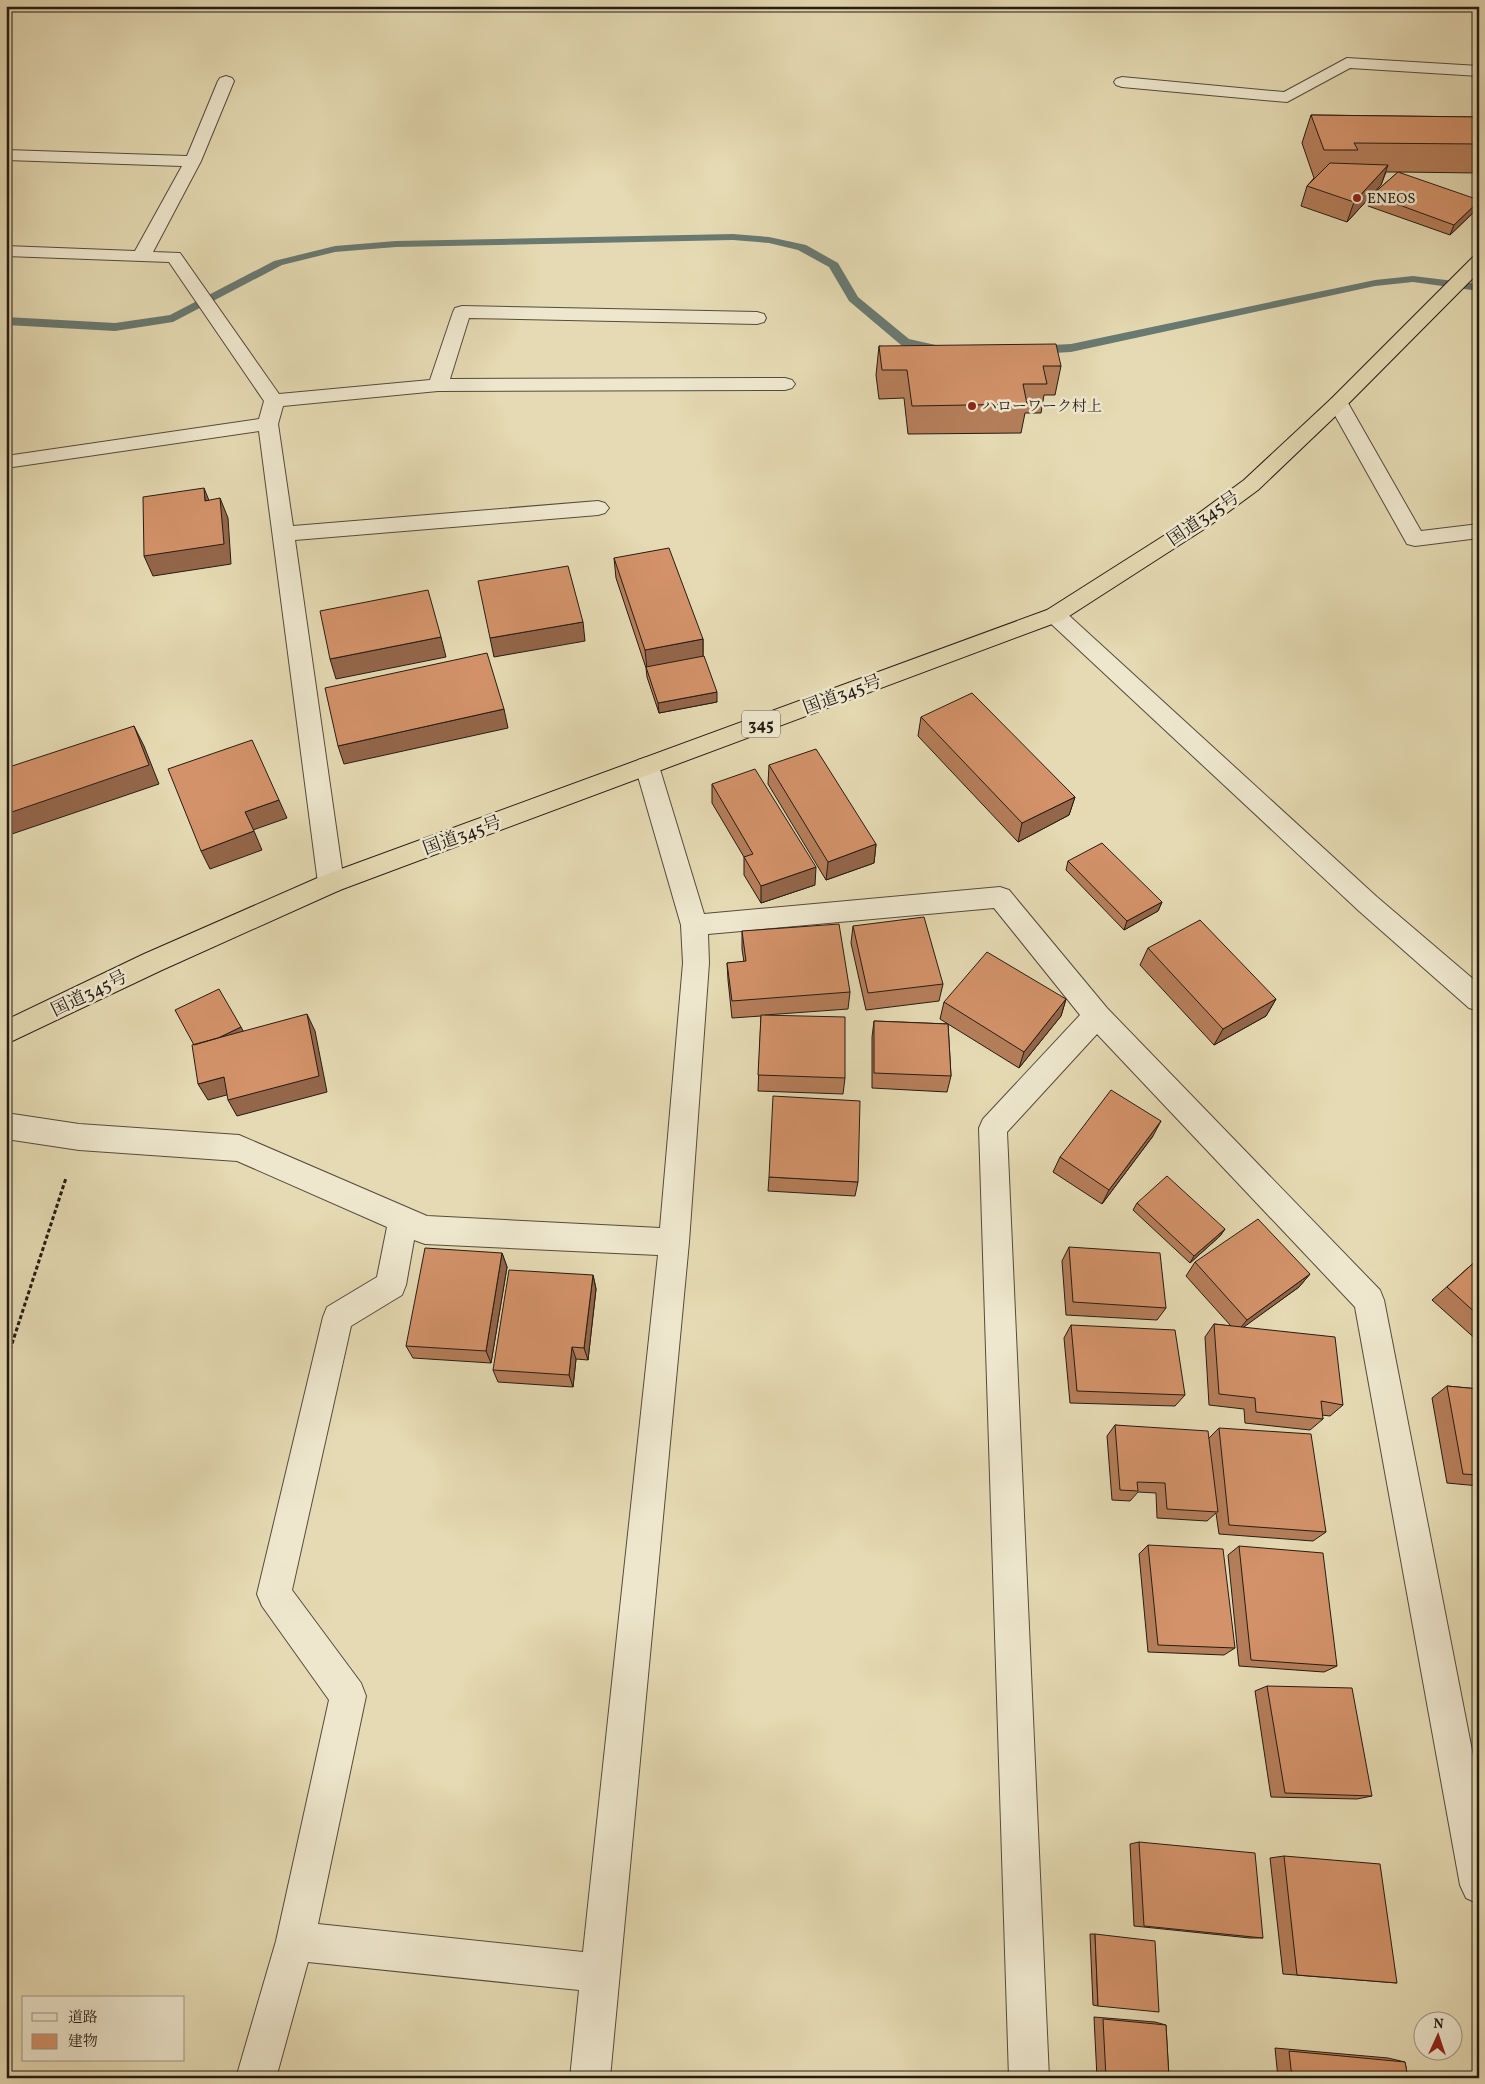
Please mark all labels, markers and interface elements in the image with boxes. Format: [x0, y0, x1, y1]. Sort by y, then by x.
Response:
place label: ENEOS [1367, 189, 1415, 210]
marker: ENEOS [1351, 192, 1363, 204]
place label: ハローワーク村上 [982, 397, 1102, 418]
marker: ハローワーク村上 [966, 400, 978, 412]
street label: 国道345号 [1163, 486, 1245, 553]
street label: 国道345号 [800, 670, 885, 721]
road number: 345 [742, 711, 780, 738]
street label: 国道345号 [420, 811, 505, 862]
street label: 国道345号 [47, 965, 132, 1024]
legend [22, 1996, 185, 2062]
text: 道路 [68, 2008, 98, 2029]
north arrow [1412, 2012, 1462, 2062]
text: N [1433, 2015, 1444, 2034]
text: 建物 [68, 2032, 98, 2053]

